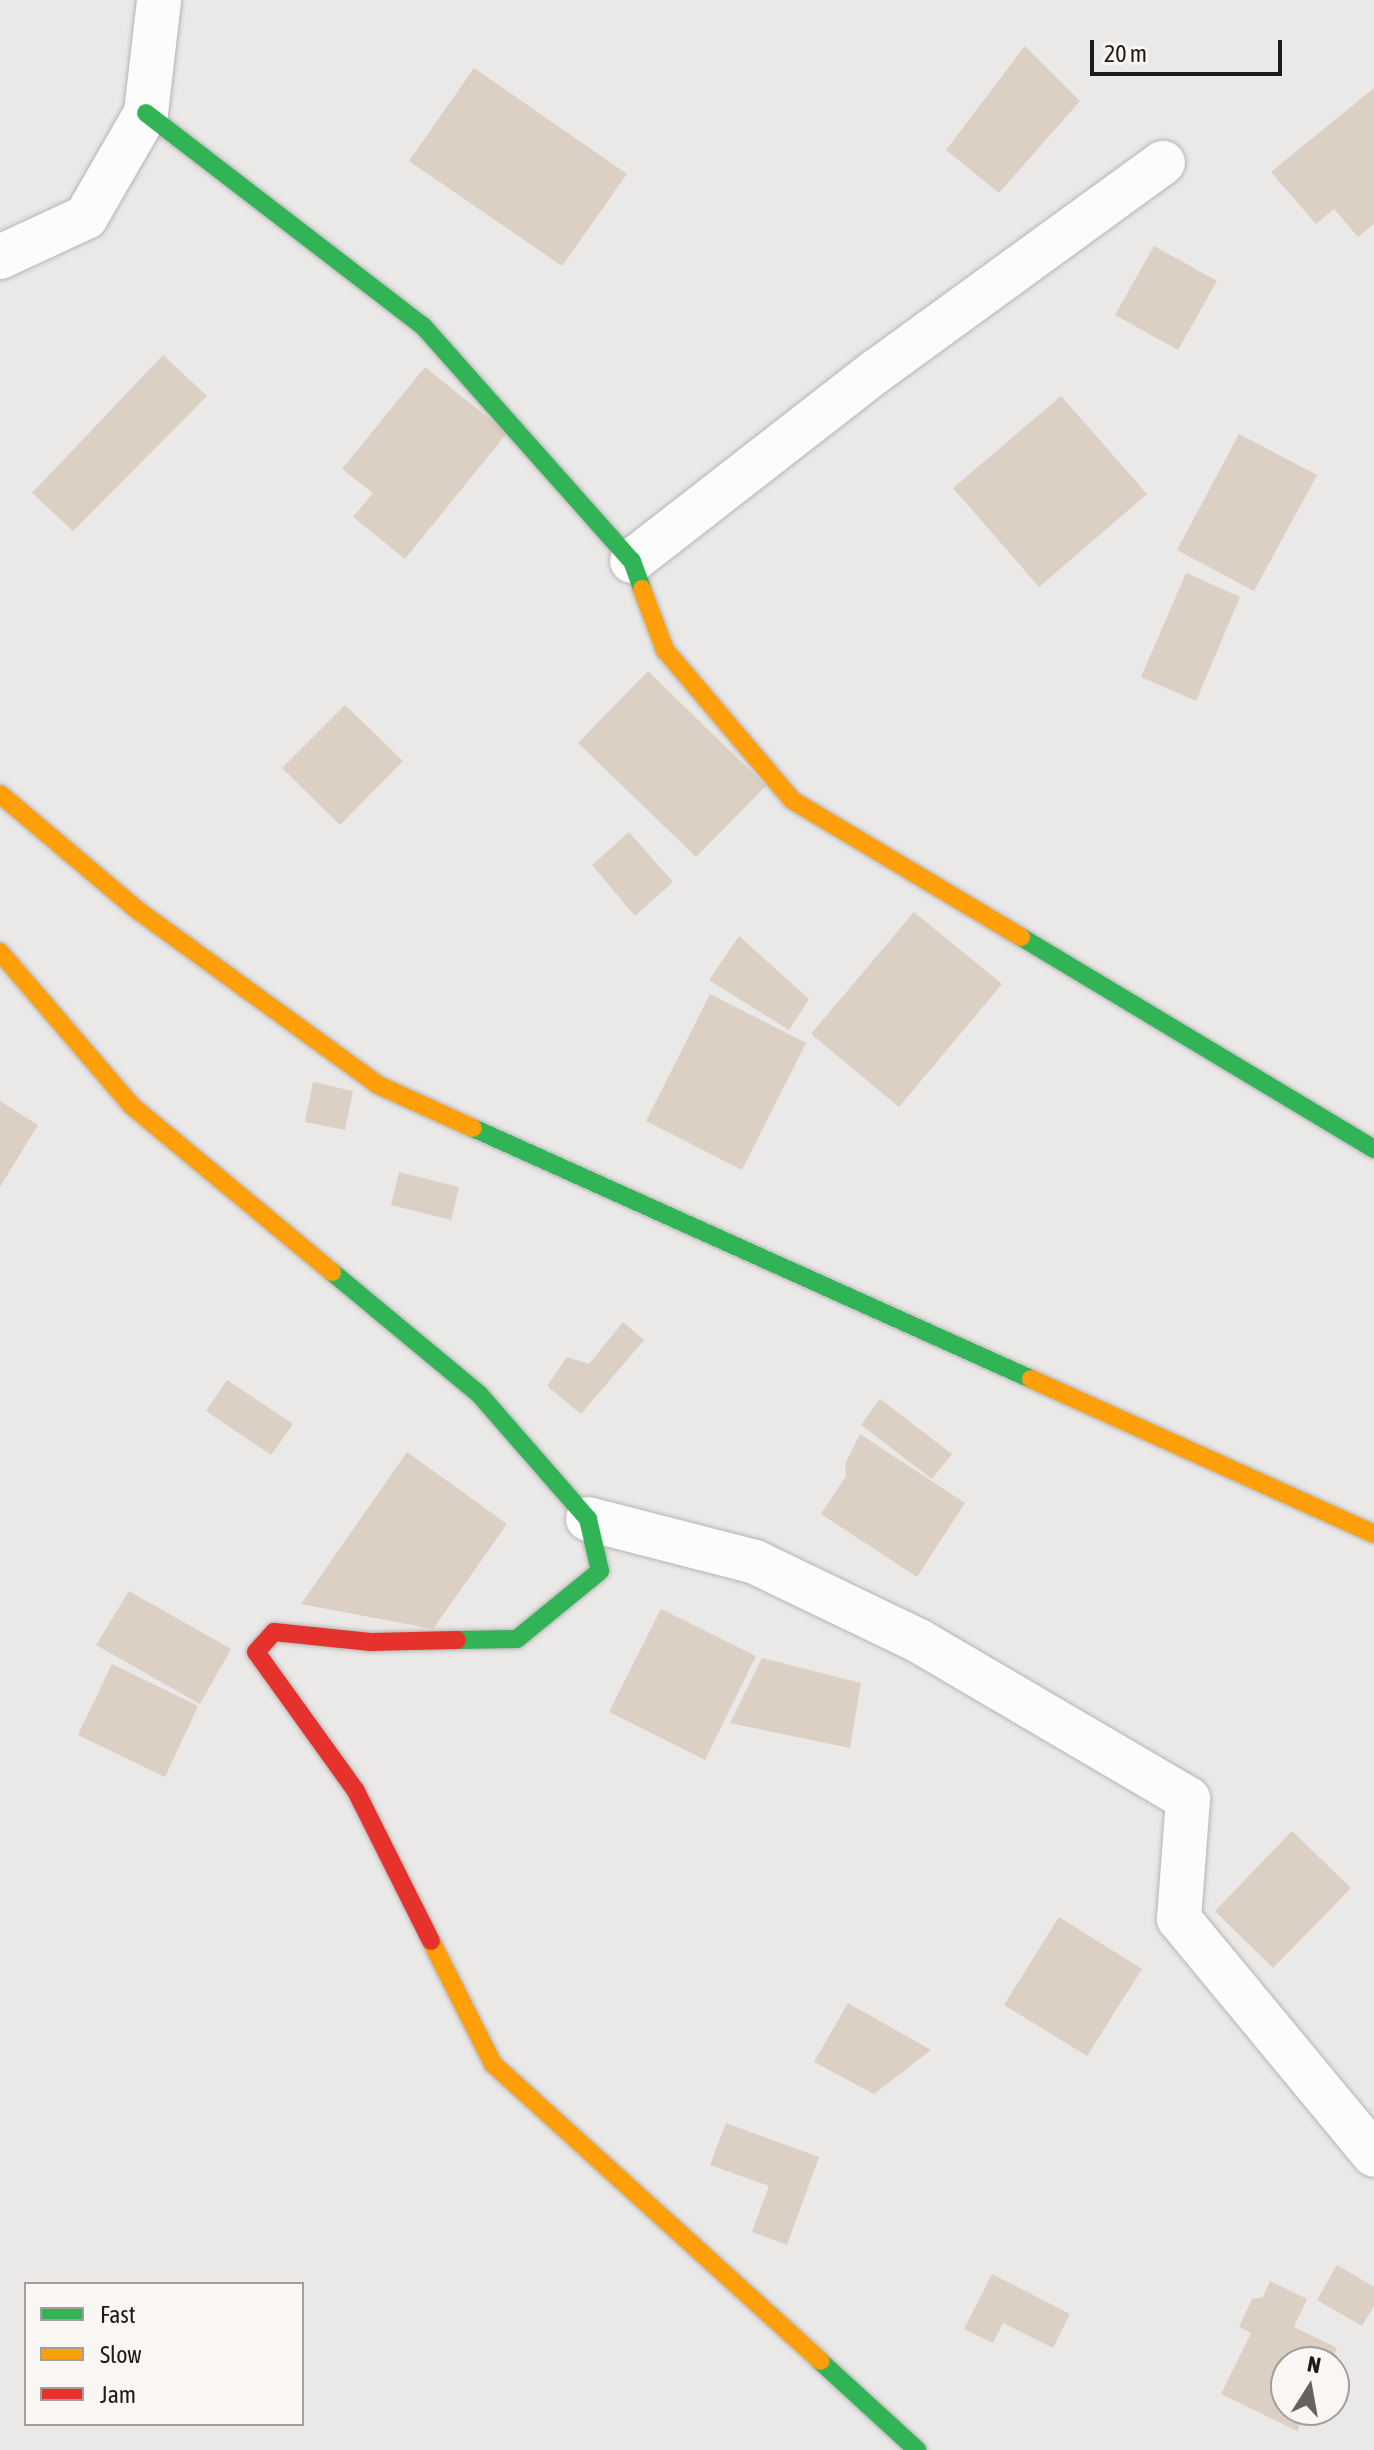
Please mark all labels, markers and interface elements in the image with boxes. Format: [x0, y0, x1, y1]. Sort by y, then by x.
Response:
scale bar [1094, 24, 1286, 74]
text: 20 m [1104, 40, 1147, 67]
legend [24, 2282, 304, 2426]
text: Fast [100, 2301, 136, 2328]
text: Slow [100, 2341, 142, 2368]
north arrow [1270, 2346, 1350, 2426]
text: N [1305, 2350, 1323, 2378]
text: Jam [100, 2381, 136, 2408]

